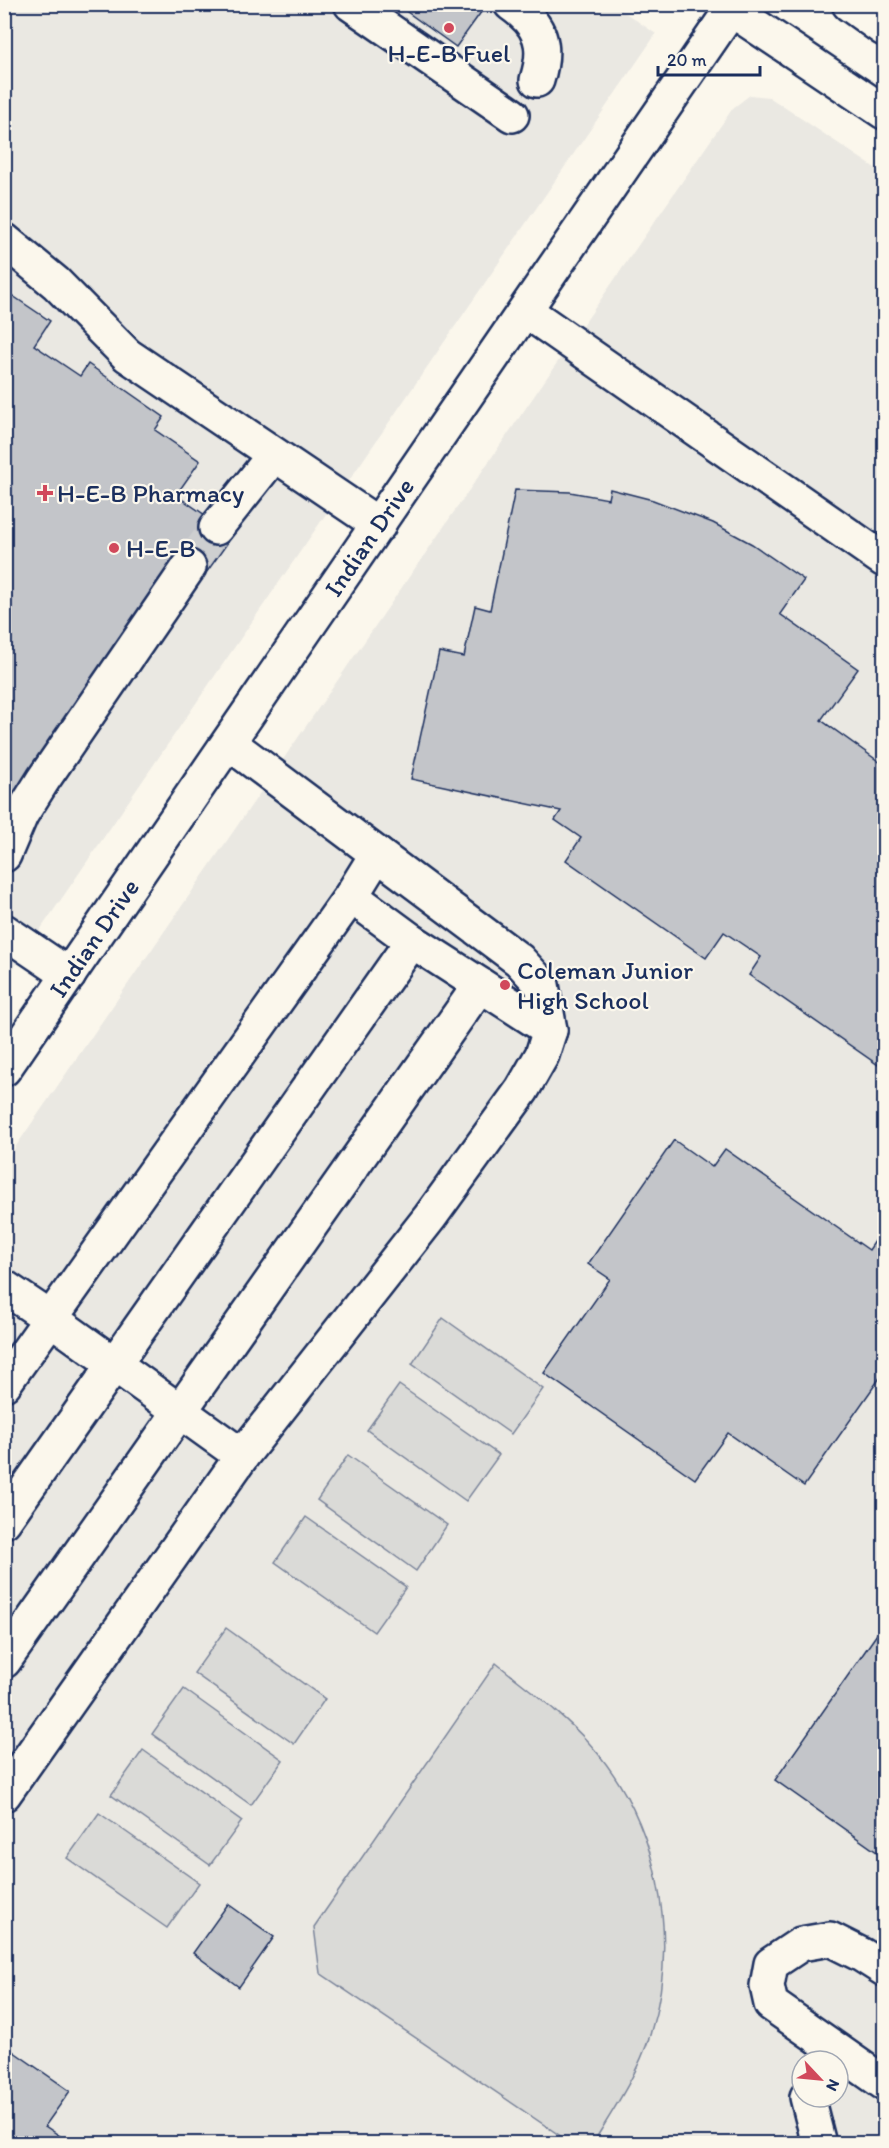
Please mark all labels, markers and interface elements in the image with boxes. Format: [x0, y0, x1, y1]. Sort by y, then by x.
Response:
marker: H-E-B Fuel [442, 21, 456, 35]
place label: H-E-B Fuel [388, 37, 510, 69]
scale bar [658, 39, 760, 77]
text: 20 m [667, 49, 707, 71]
street label: Indian Drive [317, 472, 421, 603]
place label: H-E-B Pharmacy [57, 477, 244, 509]
marker: H-E-B Pharmacy [38, 486, 52, 500]
place label: H-E-B [126, 532, 196, 564]
marker: H-E-B [107, 541, 121, 555]
street label: Indian Drive [42, 872, 146, 1003]
place label: Coleman Junior High School [517, 954, 693, 1016]
marker: Coleman Junior High School [498, 978, 512, 992]
north arrow [790, 2049, 850, 2109]
text: N [822, 2076, 844, 2094]

